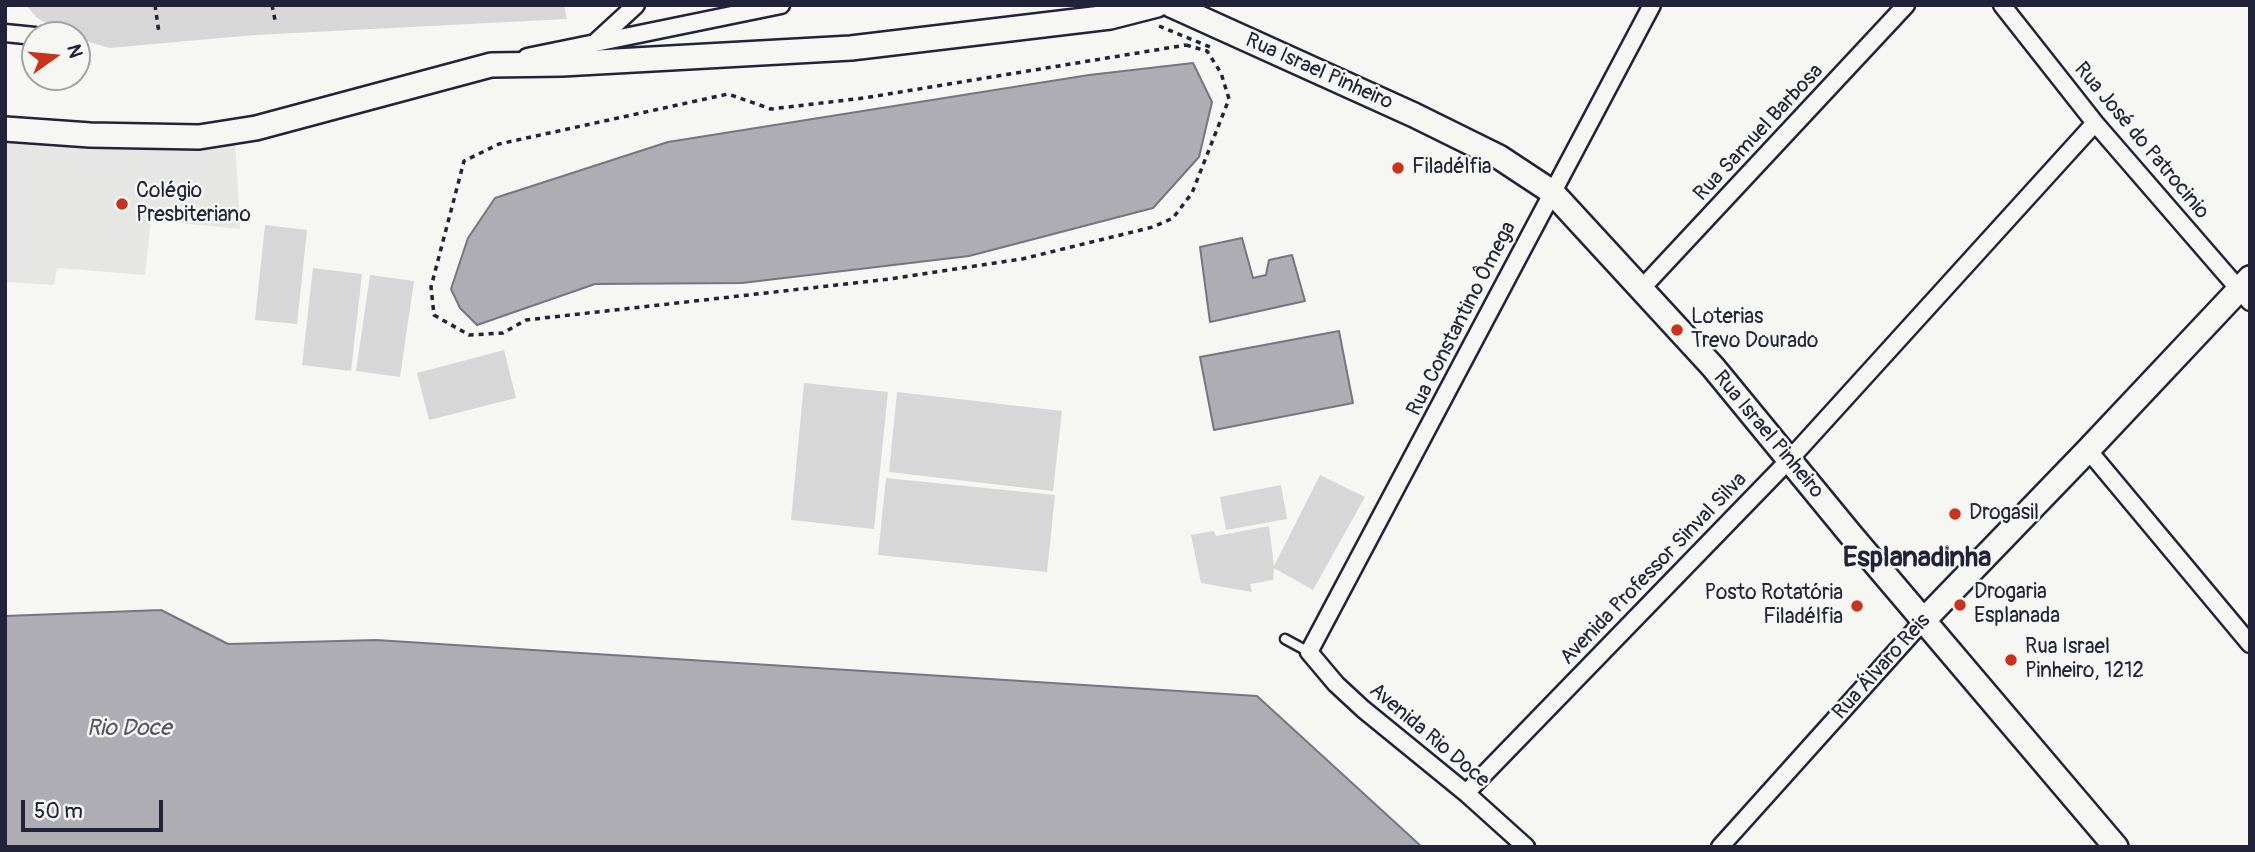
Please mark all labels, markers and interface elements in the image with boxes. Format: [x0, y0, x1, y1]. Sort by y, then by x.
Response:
north arrow [21, 21, 91, 91]
street label: Rua Israel Pinheiro [1241, 28, 1397, 116]
text: N [61, 42, 88, 60]
street label: Rua José do Patrocinio [2068, 57, 2214, 225]
street label: Rua Samuel Barbosa [1689, 59, 1829, 207]
place label: Filadélfia [1412, 155, 1492, 181]
marker: Filadélfia [1390, 160, 1406, 176]
place label: Colégio Presbiteriano [136, 179, 251, 229]
marker: Colégio Presbiteriano [114, 196, 130, 212]
street label: Rua Constantino Ômega [1402, 218, 1522, 420]
place label: Loterias Trevo Dourado [1691, 305, 1818, 355]
marker: Loterias Trevo Dourado [1669, 322, 1685, 338]
street label: Rua Israel Pinheiro [1707, 366, 1829, 504]
street label: Avenida Professor Sinval Silva [1555, 468, 1753, 670]
place label: Drogasil [1969, 501, 2039, 527]
marker: Drogasil [1947, 506, 1963, 522]
district label: Esplanadinha [1843, 542, 1991, 576]
place label: Drogaria Esplanada [1974, 580, 2060, 630]
place label: Posto Rotatória Filadélfia [1704, 581, 1843, 631]
marker: Drogaria Esplanada [1952, 597, 1968, 613]
marker: Posto Rotatória Filadélfia [1849, 598, 1865, 614]
street label: Rua Álvaro Reis [1828, 609, 1936, 725]
place label: Rua Israel Pinheiro, 1212 [2025, 635, 2144, 685]
marker: Rua Israel Pinheiro, 1212 [2003, 652, 2019, 668]
street label: Avenida Rio Doce [1364, 678, 1494, 794]
water label: Rio Doce [87, 715, 171, 743]
scale bar [24, 786, 166, 830]
text: 50 m [34, 798, 83, 825]

